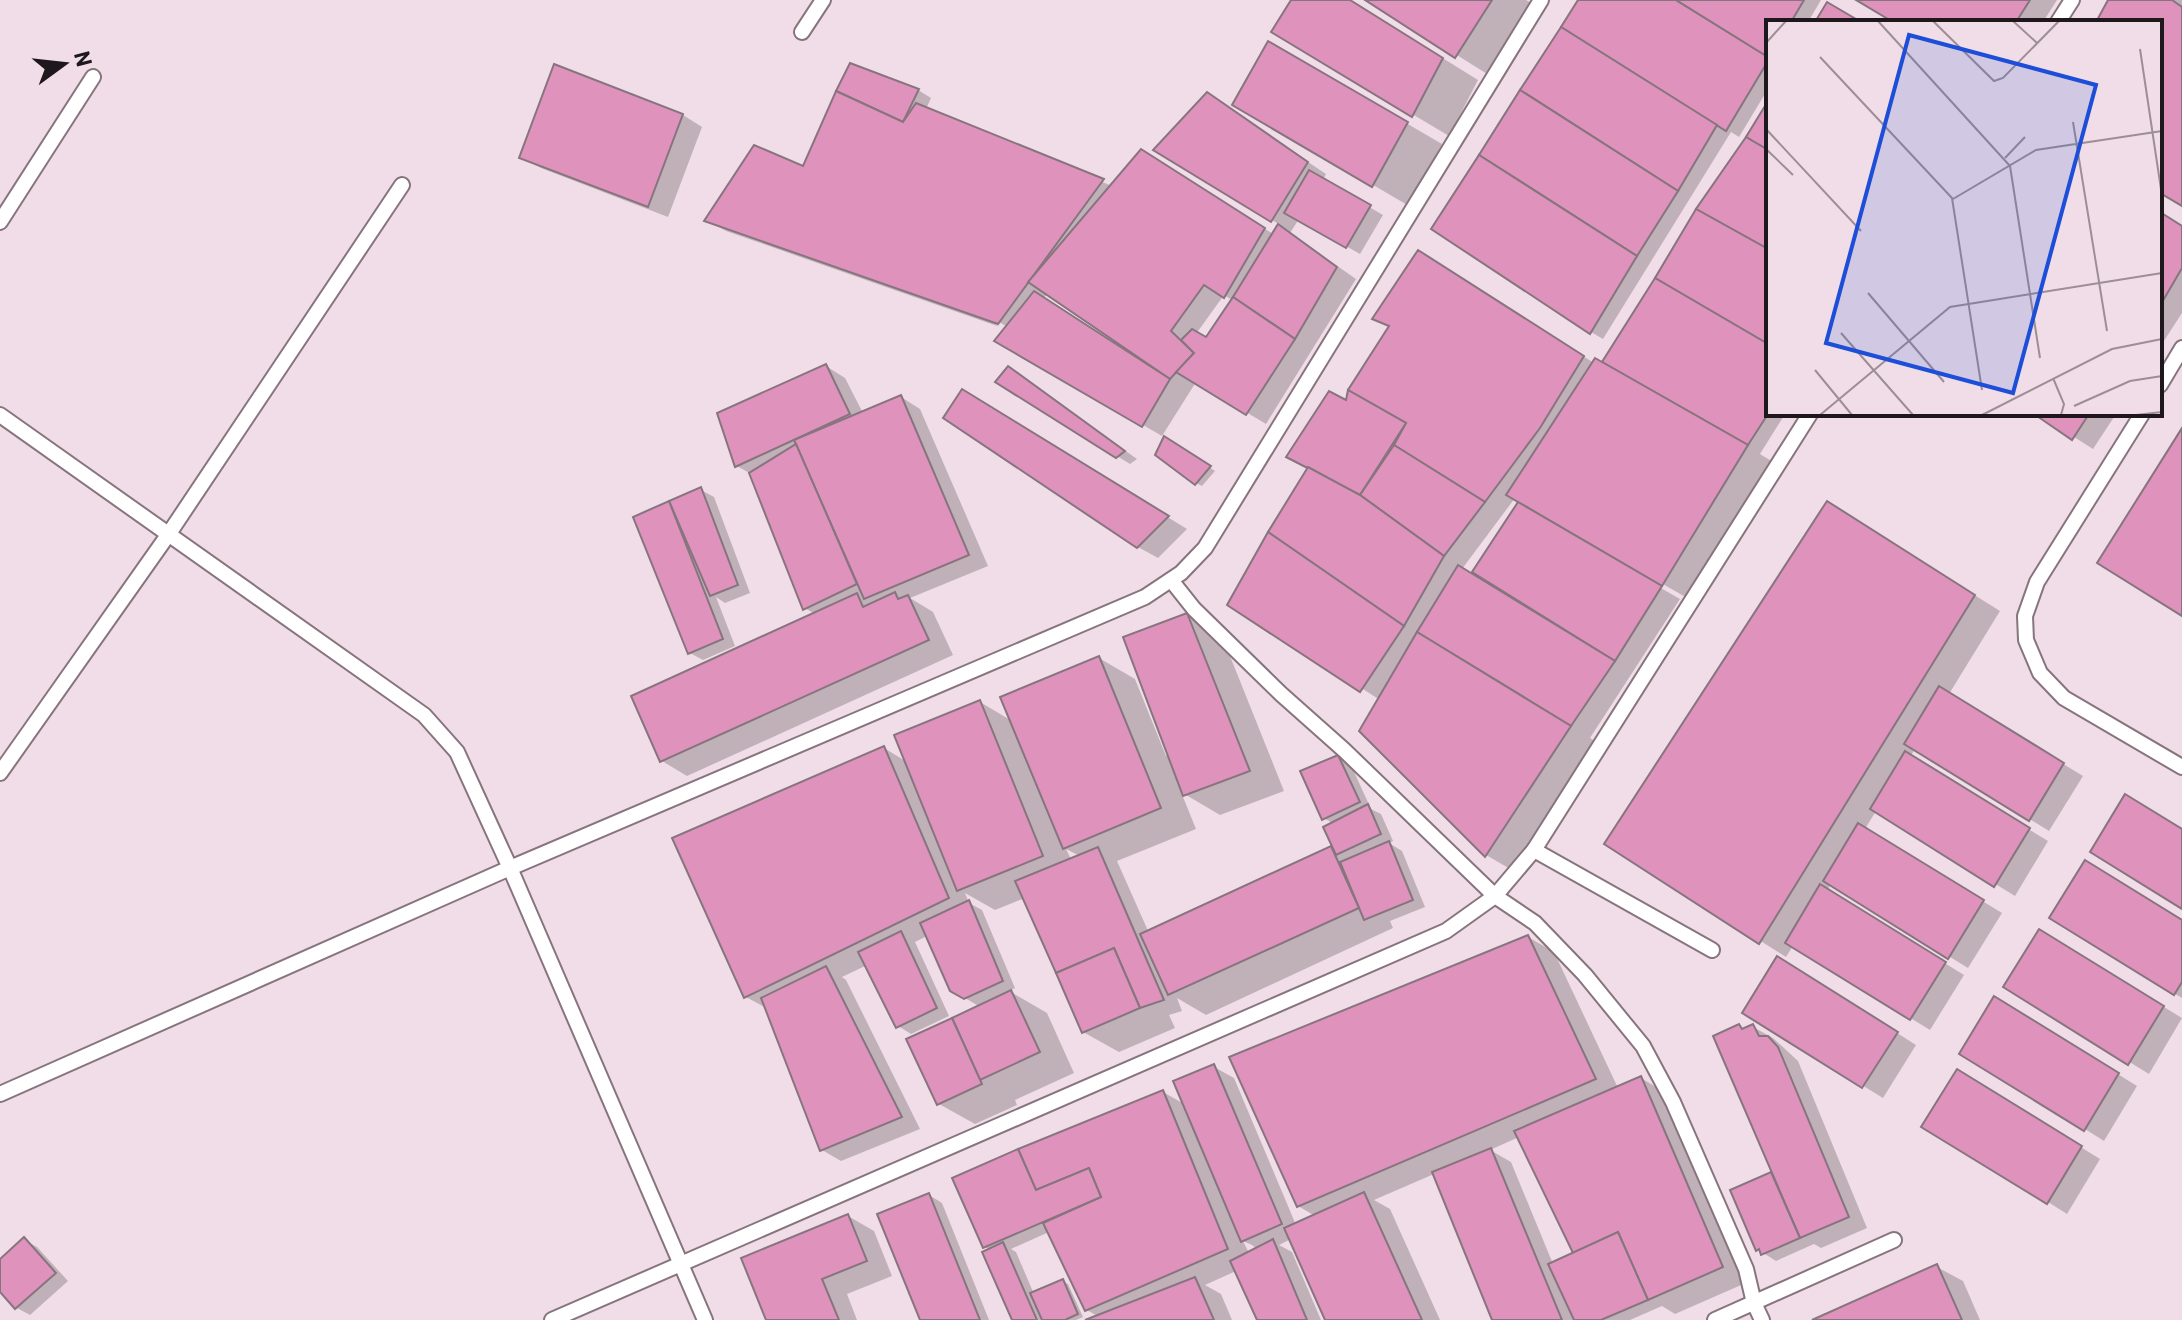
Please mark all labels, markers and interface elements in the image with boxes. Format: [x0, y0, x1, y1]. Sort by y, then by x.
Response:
inset map [1766, 20, 2162, 416]
north arrow [24, 24, 104, 104]
text: N [70, 48, 99, 69]

